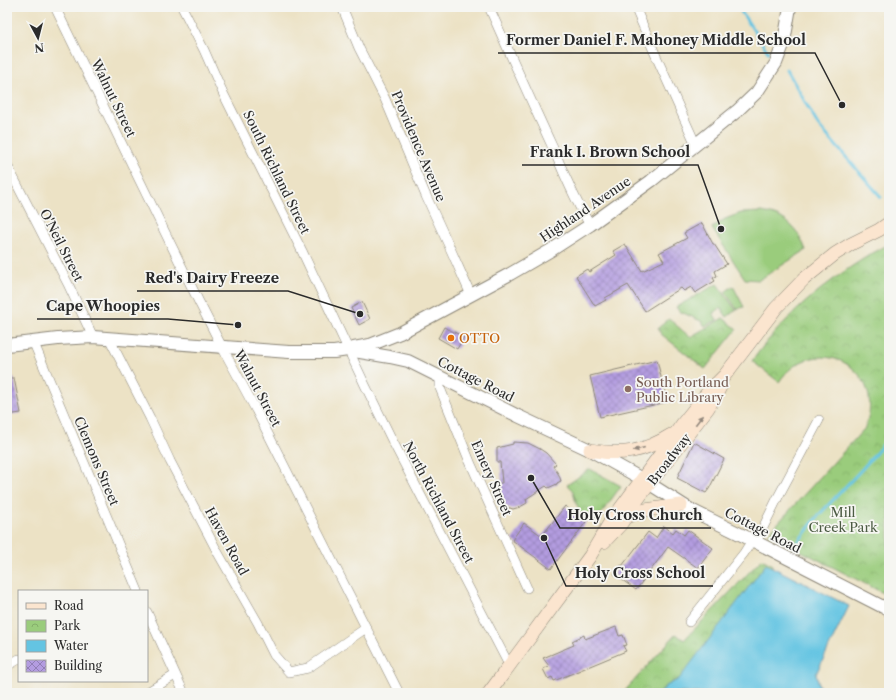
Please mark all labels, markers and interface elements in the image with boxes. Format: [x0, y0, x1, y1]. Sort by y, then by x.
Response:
north arrow [18, 18, 58, 58]
callout: Former Daniel F. Mahoney Middle School [498, 27, 815, 53]
text: Former Daniel F. Mahoney Middle School [506, 31, 806, 49]
text: N [33, 40, 45, 56]
street label: Walnut Street [88, 55, 140, 140]
street label: Providence Avenue [388, 88, 450, 204]
street label: South Richland Street [240, 108, 314, 237]
callout: Frank I. Brown School [522, 139, 698, 165]
text: Frank I. Brown School [530, 143, 690, 161]
street label: Highland Avenue [537, 173, 633, 245]
street label: O'Neil Street [37, 206, 87, 284]
callout: Red's Dairy Freeze [137, 265, 288, 291]
text: Red's Dairy Freeze [145, 269, 279, 287]
callout: Cape Whoopies [37, 293, 168, 319]
text: Cape Whoopies [46, 297, 160, 315]
place label: OTTO [459, 330, 500, 346]
marker: OTTO [446, 333, 456, 343]
street label: Walnut Street [231, 346, 285, 430]
street label: Cottage Road [435, 353, 517, 405]
place label: South Portland Public Library [636, 374, 729, 405]
marker: South Portland Public Library [623, 384, 633, 394]
street label: Clemons Street [71, 414, 123, 508]
one-way arrow [695, 415, 703, 425]
street label: Broadway [644, 429, 695, 488]
street label: North Richland Street [400, 438, 478, 566]
street label: Emery Street [468, 438, 516, 519]
one-way arrow [633, 447, 646, 453]
callout: Holy Cross Church [560, 502, 711, 528]
street label: Haven Road [202, 504, 252, 578]
street label: Cottage Road [722, 504, 804, 556]
park label: Mill Creek Park [809, 504, 878, 535]
text: Holy Cross Church [567, 506, 703, 524]
callout: Holy Cross School [566, 560, 713, 586]
text: Holy Cross School [575, 564, 705, 582]
legend [18, 590, 148, 682]
text: Road [54, 598, 84, 613]
text: Park [54, 618, 81, 633]
text: Water [53, 638, 88, 653]
text: Building [54, 658, 102, 673]

